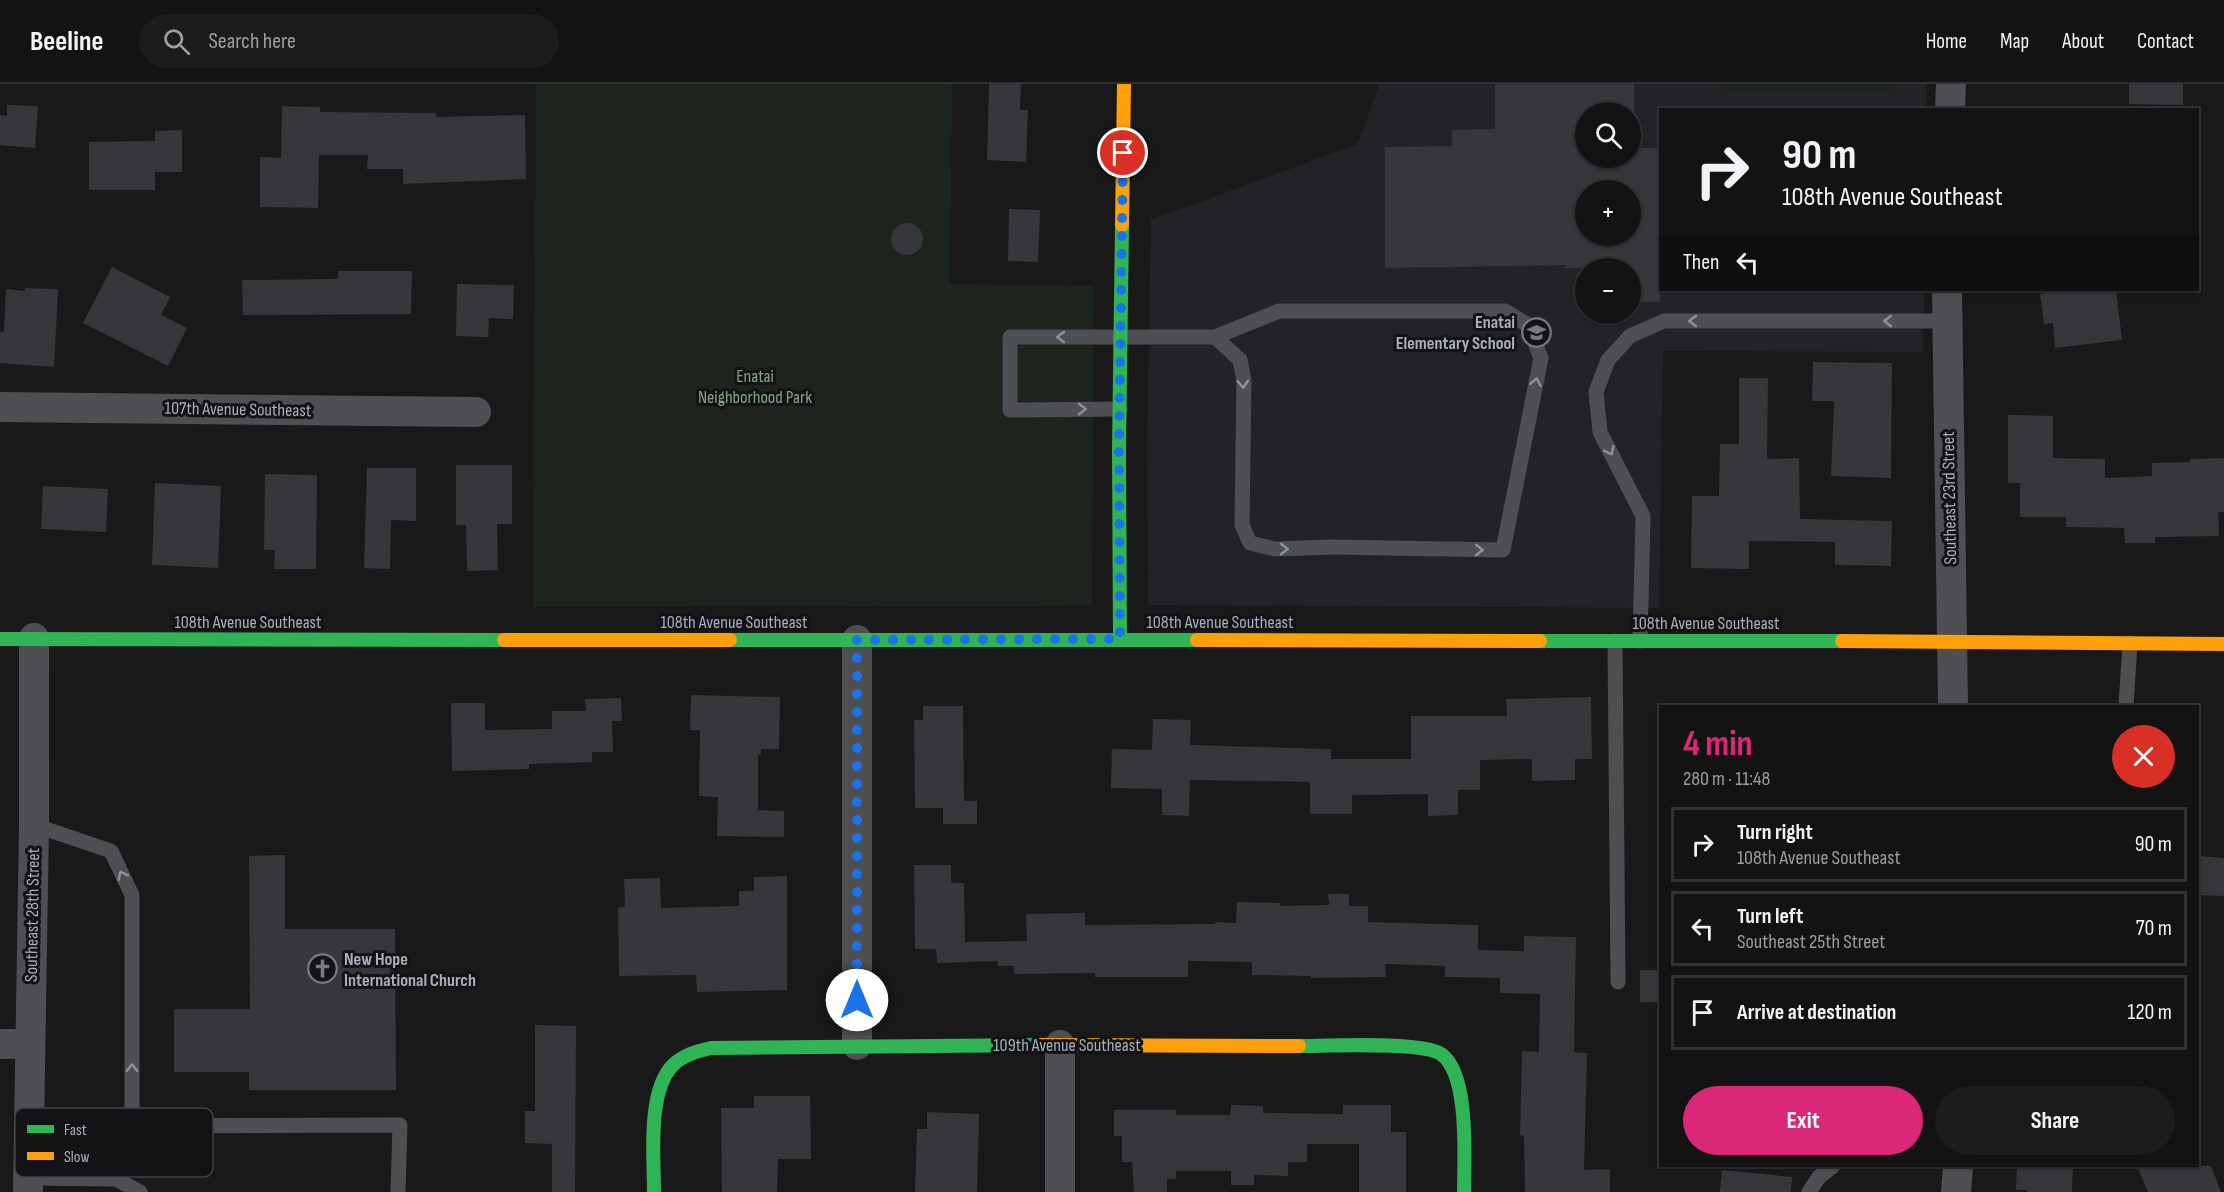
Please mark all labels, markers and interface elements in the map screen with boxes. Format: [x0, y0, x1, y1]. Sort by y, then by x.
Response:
search box [139, 14, 559, 68]
text: Beeline [30, 25, 103, 58]
icon: search [160, 25, 193, 58]
text: Search here [208, 28, 296, 55]
text: Home [1926, 29, 1967, 54]
text: Map [2000, 29, 2029, 54]
text: About [2062, 29, 2104, 54]
text: Contact [2137, 29, 2194, 54]
map controls [1575, 102, 1641, 324]
button: search [1575, 102, 1641, 168]
pin [1097, 127, 1148, 178]
text: 90 m [1782, 130, 1856, 181]
icon: right [1683, 132, 1761, 210]
icon: arrive [1106, 136, 1139, 169]
button: + [1575, 180, 1641, 246]
text: 108th Avenue Southeast [1782, 181, 2003, 213]
icon: left [1731, 246, 1764, 279]
text: Then [1683, 249, 1719, 276]
button: − [1575, 258, 1641, 324]
place label: Enatai Elementary School [1396, 312, 1515, 354]
one-way arrow [1688, 315, 1697, 327]
one-way arrow [1883, 315, 1892, 327]
school or university icon: Enatai Elementary School [1520, 316, 1552, 348]
one-way arrow [1057, 331, 1066, 343]
park label: Enatai Neighborhood Park [698, 366, 812, 408]
one-way arrow [1529, 378, 1542, 388]
one-way arrow [1236, 380, 1249, 389]
street label: 107th Avenue Southeast [165, 398, 312, 421]
one-way arrow [1077, 403, 1086, 415]
street label: Southeast 23rd Street [1938, 431, 1961, 565]
one-way arrow [1602, 445, 1614, 456]
one-way arrow [1279, 543, 1288, 555]
one-way arrow [1474, 543, 1483, 556]
street label: 108th Avenue Southeast [174, 612, 322, 633]
street label: 108th Avenue Southeast [660, 612, 808, 633]
street label: 108th Avenue Southeast [1146, 612, 1294, 633]
street label: 108th Avenue Southeast [1632, 613, 1780, 634]
text: 4 min [1683, 723, 1753, 766]
button: close [2112, 725, 2175, 788]
text: 280 m · 11:48 [1683, 767, 1770, 791]
text: Turn right [1737, 819, 1813, 846]
icon: right [1686, 828, 1719, 861]
text: 90 m [2135, 831, 2172, 858]
text: 108th Avenue Southeast [1737, 846, 1901, 870]
street label: Southeast 28th Street [21, 847, 44, 982]
one-way arrow [118, 870, 130, 881]
text: Turn left [1737, 903, 1803, 930]
icon: left [1686, 912, 1719, 945]
text: 70 m [2136, 915, 2172, 942]
text: Southeast 25th Street [1737, 930, 1885, 954]
place label: New Hope International Church [344, 949, 476, 991]
church icon: New Hope International Church [307, 953, 339, 985]
position arrow [825, 968, 889, 1032]
icon: arrive [1686, 996, 1719, 1029]
text: Arrive at destination [1737, 999, 1896, 1026]
text: 120 m [2128, 999, 2172, 1026]
street label: 109th Avenue Southeast [993, 1035, 1141, 1056]
one-way arrow [126, 1063, 138, 1072]
button: Exit [1683, 1086, 1923, 1155]
button: Share [1935, 1086, 2175, 1155]
legend [15, 1108, 213, 1177]
text: Fast [64, 1121, 87, 1140]
text: Slow [64, 1148, 89, 1167]

